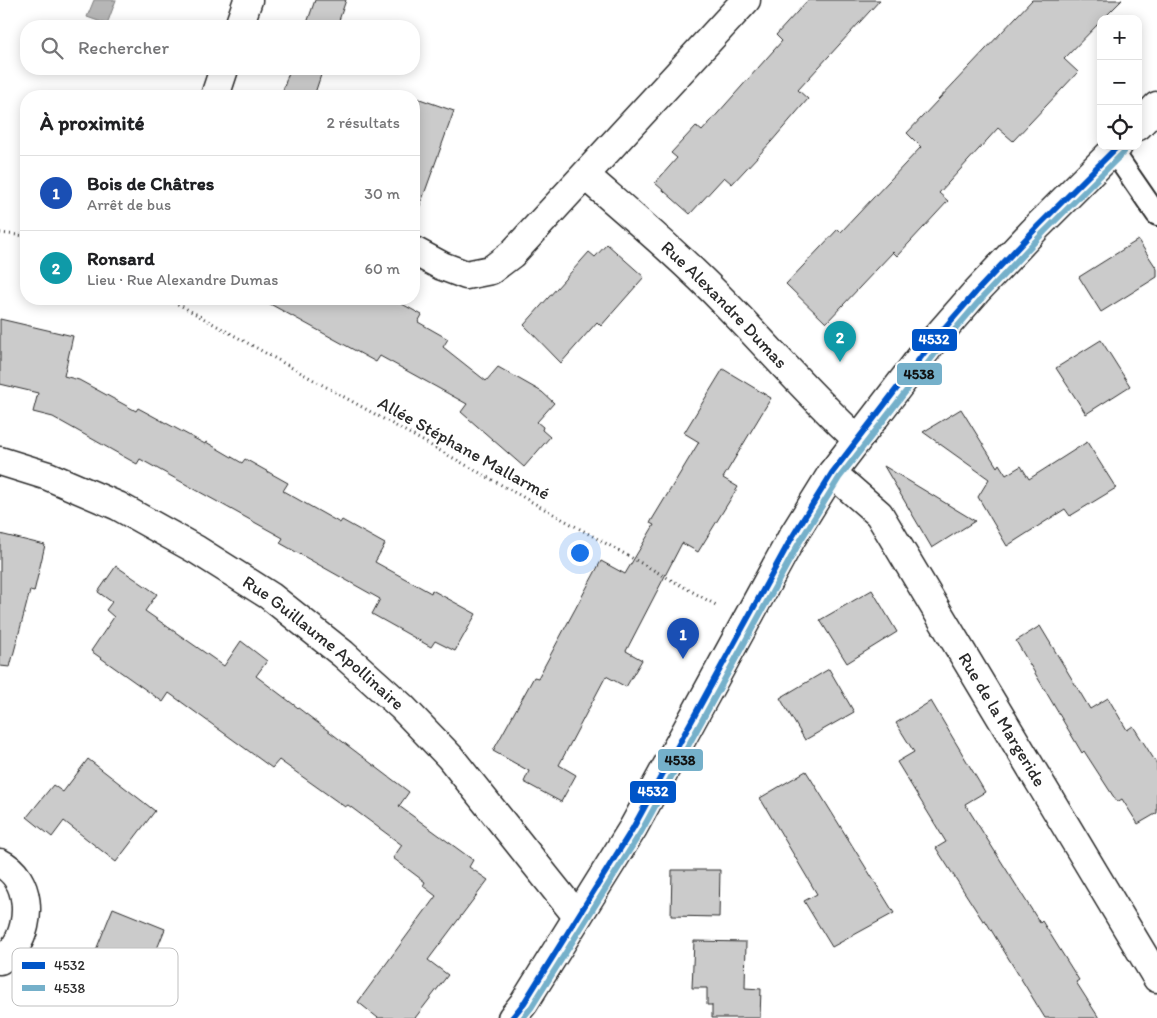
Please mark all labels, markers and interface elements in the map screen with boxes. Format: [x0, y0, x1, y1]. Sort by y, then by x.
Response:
map controls [1097, 15, 1142, 150]
button: + [1097, 15, 1142, 60]
search box [20, 20, 420, 75]
icon: search [38, 34, 66, 62]
text: Rechercher [78, 36, 169, 59]
button: − [1097, 60, 1142, 105]
button: locate [1097, 105, 1142, 150]
text: À proximité [40, 110, 145, 135]
text: 2 résultats [326, 113, 400, 132]
text: Bois de Châtres [87, 172, 214, 195]
text: 1 [52, 184, 60, 203]
text: 30 m [364, 184, 400, 203]
text: Arrêt de bus [87, 195, 171, 214]
street label: Rue Alexandre Dumas [657, 236, 792, 373]
text: Ronsard [87, 247, 155, 270]
text: 2 [52, 259, 60, 278]
text: 60 m [365, 259, 400, 278]
text: Lieu · Rue Alexandre Dumas [87, 270, 278, 289]
pin: 2 [824, 321, 856, 362]
line badge: 4532 [911, 328, 958, 352]
text: 4532 [919, 331, 950, 348]
line badge: 4538 [896, 362, 943, 386]
text: 4538 [903, 366, 935, 383]
street label: Allée Stéphane Mallarmé [374, 392, 554, 504]
your location [567, 540, 593, 566]
street label: Rue Guillaume Apollinaire [239, 571, 409, 715]
pin: 1 [667, 618, 699, 659]
street label: Rue de la Margeride [954, 648, 1051, 791]
line badge: 4538 [657, 748, 704, 772]
text: 4538 [664, 752, 696, 769]
line badge: 4532 [629, 780, 677, 804]
text: 4532 [638, 783, 669, 800]
legend [12, 948, 178, 1006]
text: 4532 [54, 957, 85, 974]
text: 4538 [54, 980, 85, 997]

